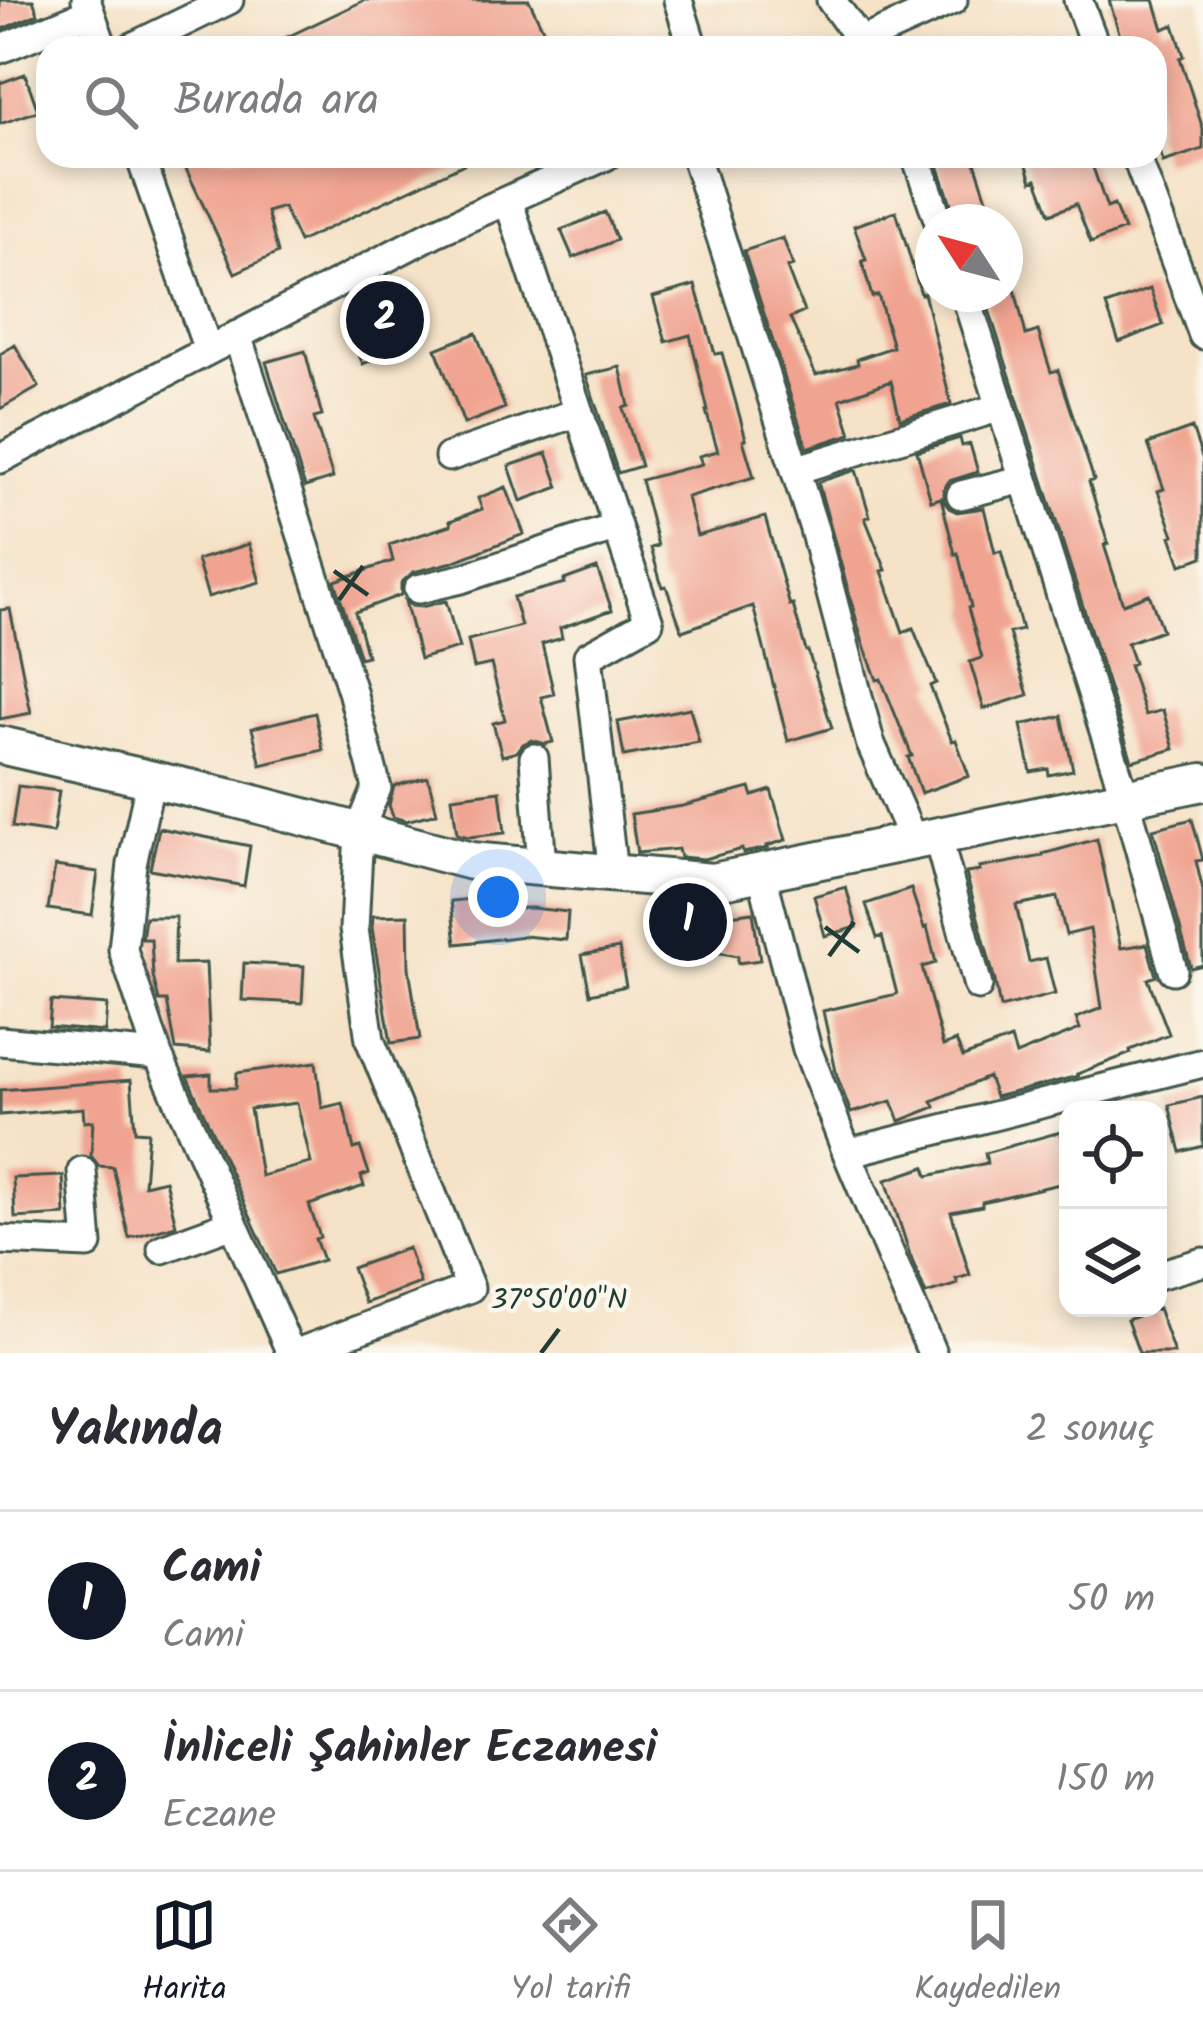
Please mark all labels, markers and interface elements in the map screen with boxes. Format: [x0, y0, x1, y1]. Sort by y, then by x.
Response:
search box [36, 36, 1167, 168]
text: Burada ara [174, 66, 379, 138]
icon: search [78, 69, 144, 135]
north arrow [915, 204, 1023, 312]
pin: 2 [346, 275, 424, 365]
your location [468, 867, 528, 927]
pin: 1 [649, 877, 727, 967]
map controls [1059, 1101, 1167, 1317]
button: locate [1059, 1101, 1167, 1209]
button: layers [1059, 1209, 1167, 1317]
text: 37°50'00"N [491, 1277, 627, 1325]
text: Yakında [48, 1391, 223, 1472]
text: 2 sonuç [1025, 1400, 1155, 1462]
text: Cami [162, 1534, 261, 1606]
text: 1 [81, 1570, 93, 1632]
text: 50 m [1068, 1570, 1155, 1632]
text: Cami [162, 1606, 244, 1668]
text: İnliceli Şahinler Eczanesi [162, 1714, 657, 1786]
text: 2 [76, 1750, 98, 1812]
text: 150 m [1056, 1750, 1155, 1812]
text: Eczane [162, 1786, 276, 1848]
tab: Harita [142, 1892, 227, 2017]
tab: Yol tarifi [511, 1892, 630, 2017]
tab: Kaydedilen [914, 1892, 1061, 2017]

